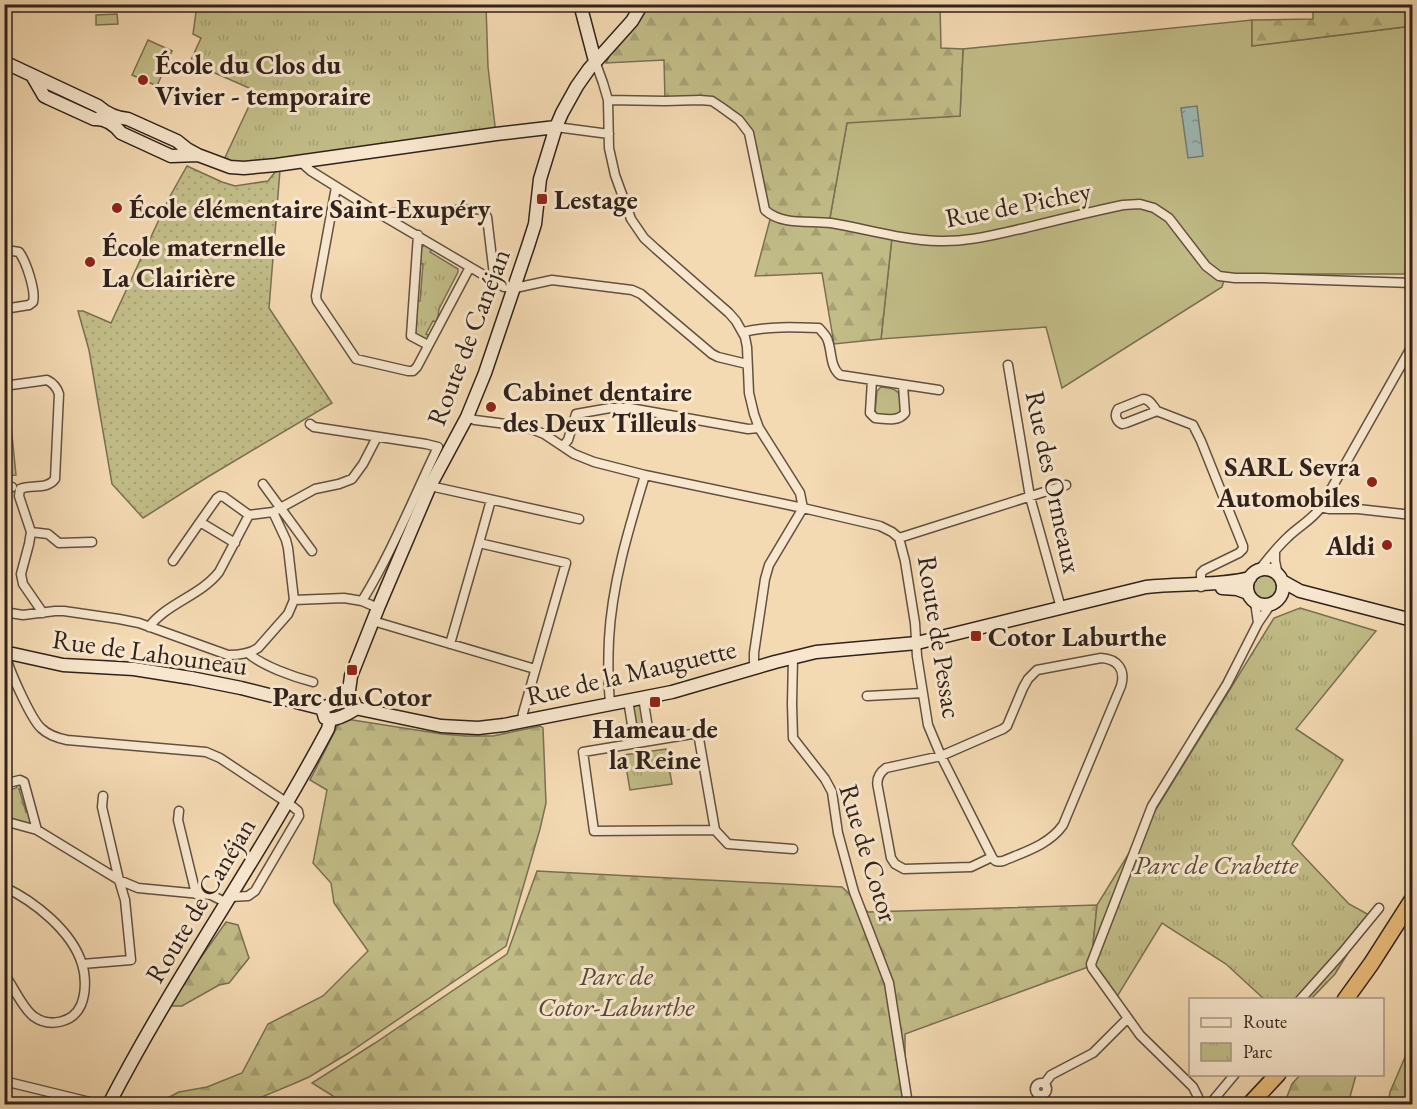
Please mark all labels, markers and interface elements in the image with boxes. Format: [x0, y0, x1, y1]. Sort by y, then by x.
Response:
place label: École du Clos du Vivier - temporaire [155, 47, 371, 113]
marker: École du Clos du Vivier - temporaire [136, 73, 150, 87]
street label: Rue de Pichey [942, 173, 1094, 235]
place label: Lestage [554, 182, 638, 217]
place label: École élémentaire Saint-Exupéry [129, 191, 492, 226]
marker: Lestage [535, 192, 549, 206]
marker: École élémentaire Saint-Exupéry [110, 201, 124, 215]
place label: École maternelle La Clairière [102, 229, 285, 295]
street label: Route de Canéjan [418, 244, 518, 430]
marker: École maternelle La Clairière [83, 255, 97, 269]
place label: Cabinet dentaire des Deux Tilleuls [503, 374, 696, 440]
street label: Rue des Ormeaux [1018, 388, 1090, 577]
marker: Cabinet dentaire des Deux Tilleuls [484, 400, 498, 414]
place label: SARL Sevra Automobiles [1216, 449, 1360, 515]
marker: SARL Sevra Automobiles [1365, 475, 1379, 489]
place label: Aldi [1324, 528, 1375, 563]
marker: Aldi [1380, 538, 1394, 552]
street label: Route de Pessac [910, 553, 970, 721]
place label: Cotor Laburthe [988, 619, 1167, 654]
street label: Rue de Lahouneau [50, 621, 250, 683]
marker: Cotor Laburthe [969, 629, 983, 643]
street label: Rue de la Mauguette [523, 631, 739, 713]
marker: Parc du Cotor [345, 663, 359, 677]
place label: Parc du Cotor [272, 679, 432, 714]
marker: Hameau de la Reine [648, 695, 662, 709]
place label: Hameau de la Reine [592, 711, 718, 777]
street label: Rue de Cotor [831, 780, 907, 926]
street label: Route de Canéjan [137, 811, 263, 989]
park label: Parc de Crabette [1134, 847, 1299, 882]
park label: Parc de Cotor-Laburthe [538, 958, 695, 1024]
legend [1189, 998, 1384, 1076]
text: Route [1243, 1010, 1287, 1033]
text: Parc [1243, 1040, 1273, 1063]

